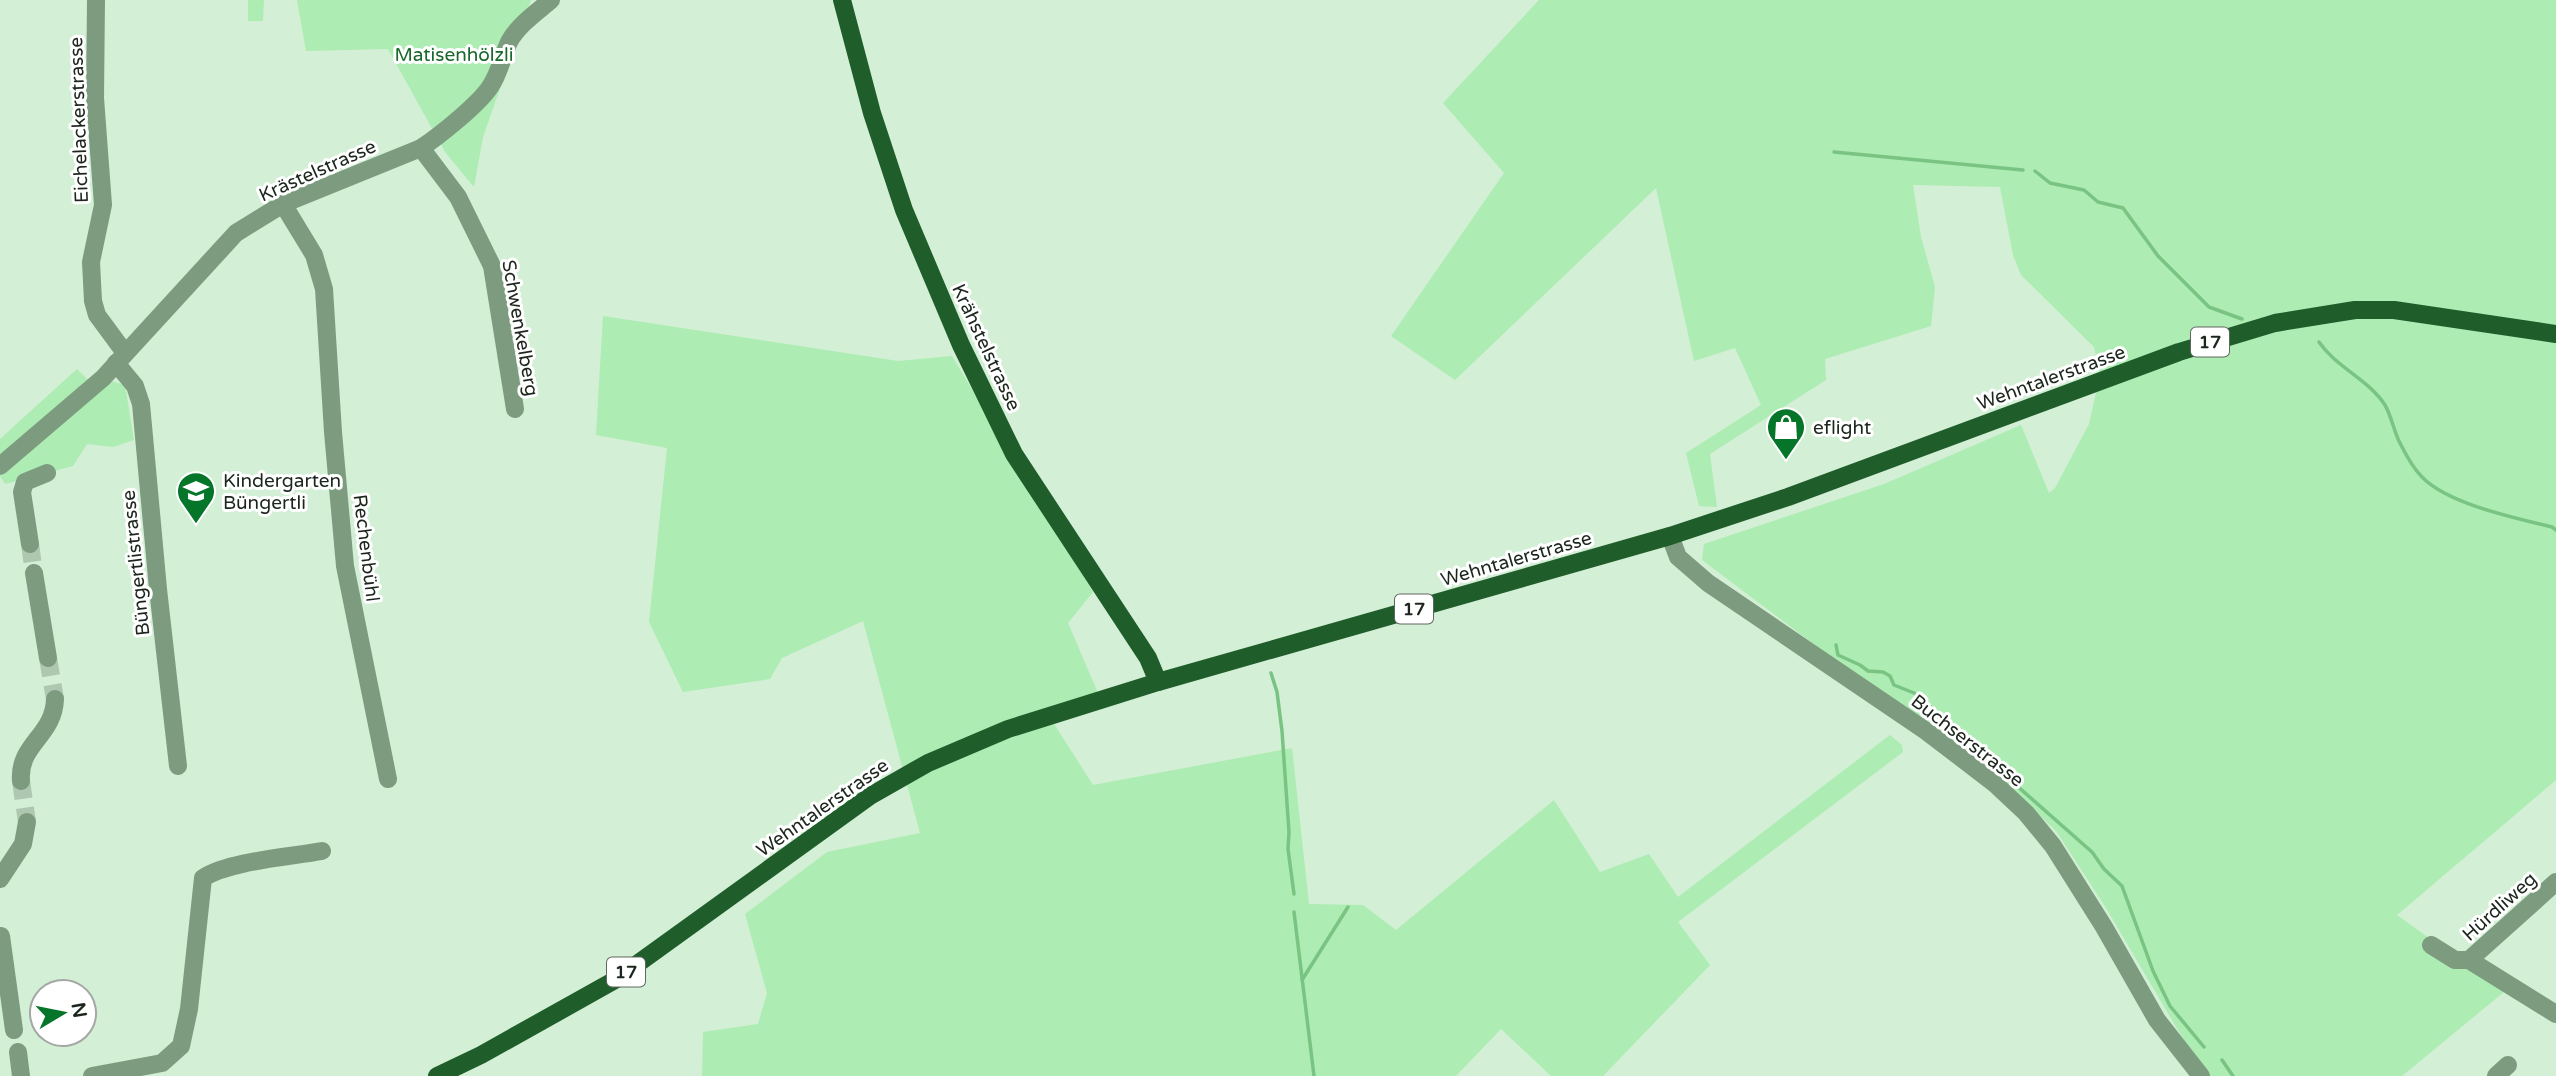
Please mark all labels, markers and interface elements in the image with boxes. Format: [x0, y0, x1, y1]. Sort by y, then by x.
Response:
street label: Eichelackerstrasse [65, 36, 93, 203]
park label: Matisenhölzli [394, 44, 514, 66]
street label: Krästelstrasse [256, 135, 379, 207]
street label: Schwenkelberg [497, 258, 543, 398]
street label: Krähstelstrasse [947, 281, 1025, 414]
road number: 17 [2191, 328, 2229, 356]
street label: Wehntalerstrasse [1974, 341, 2128, 415]
shop icon: eflight [1765, 406, 1807, 461]
place label: eflight [1813, 417, 1871, 439]
school or university icon: Kindergarten Büngertli [175, 470, 217, 525]
place label: Kindergarten Büngertli [223, 470, 341, 514]
street label: Büngertlistrasse [117, 489, 155, 637]
street label: Rechenbühl [348, 493, 384, 603]
street label: Wehntalerstrasse [1438, 527, 1594, 591]
road number: 17 [1395, 594, 1433, 624]
street label: Buchserstrasse [1907, 690, 2028, 792]
street label: Wehntalerstrasse [752, 754, 893, 862]
street label: Hürdliweg [2458, 868, 2541, 946]
road number: 17 [607, 958, 645, 987]
north arrow [28, 978, 98, 1048]
text: N [67, 1001, 91, 1020]

